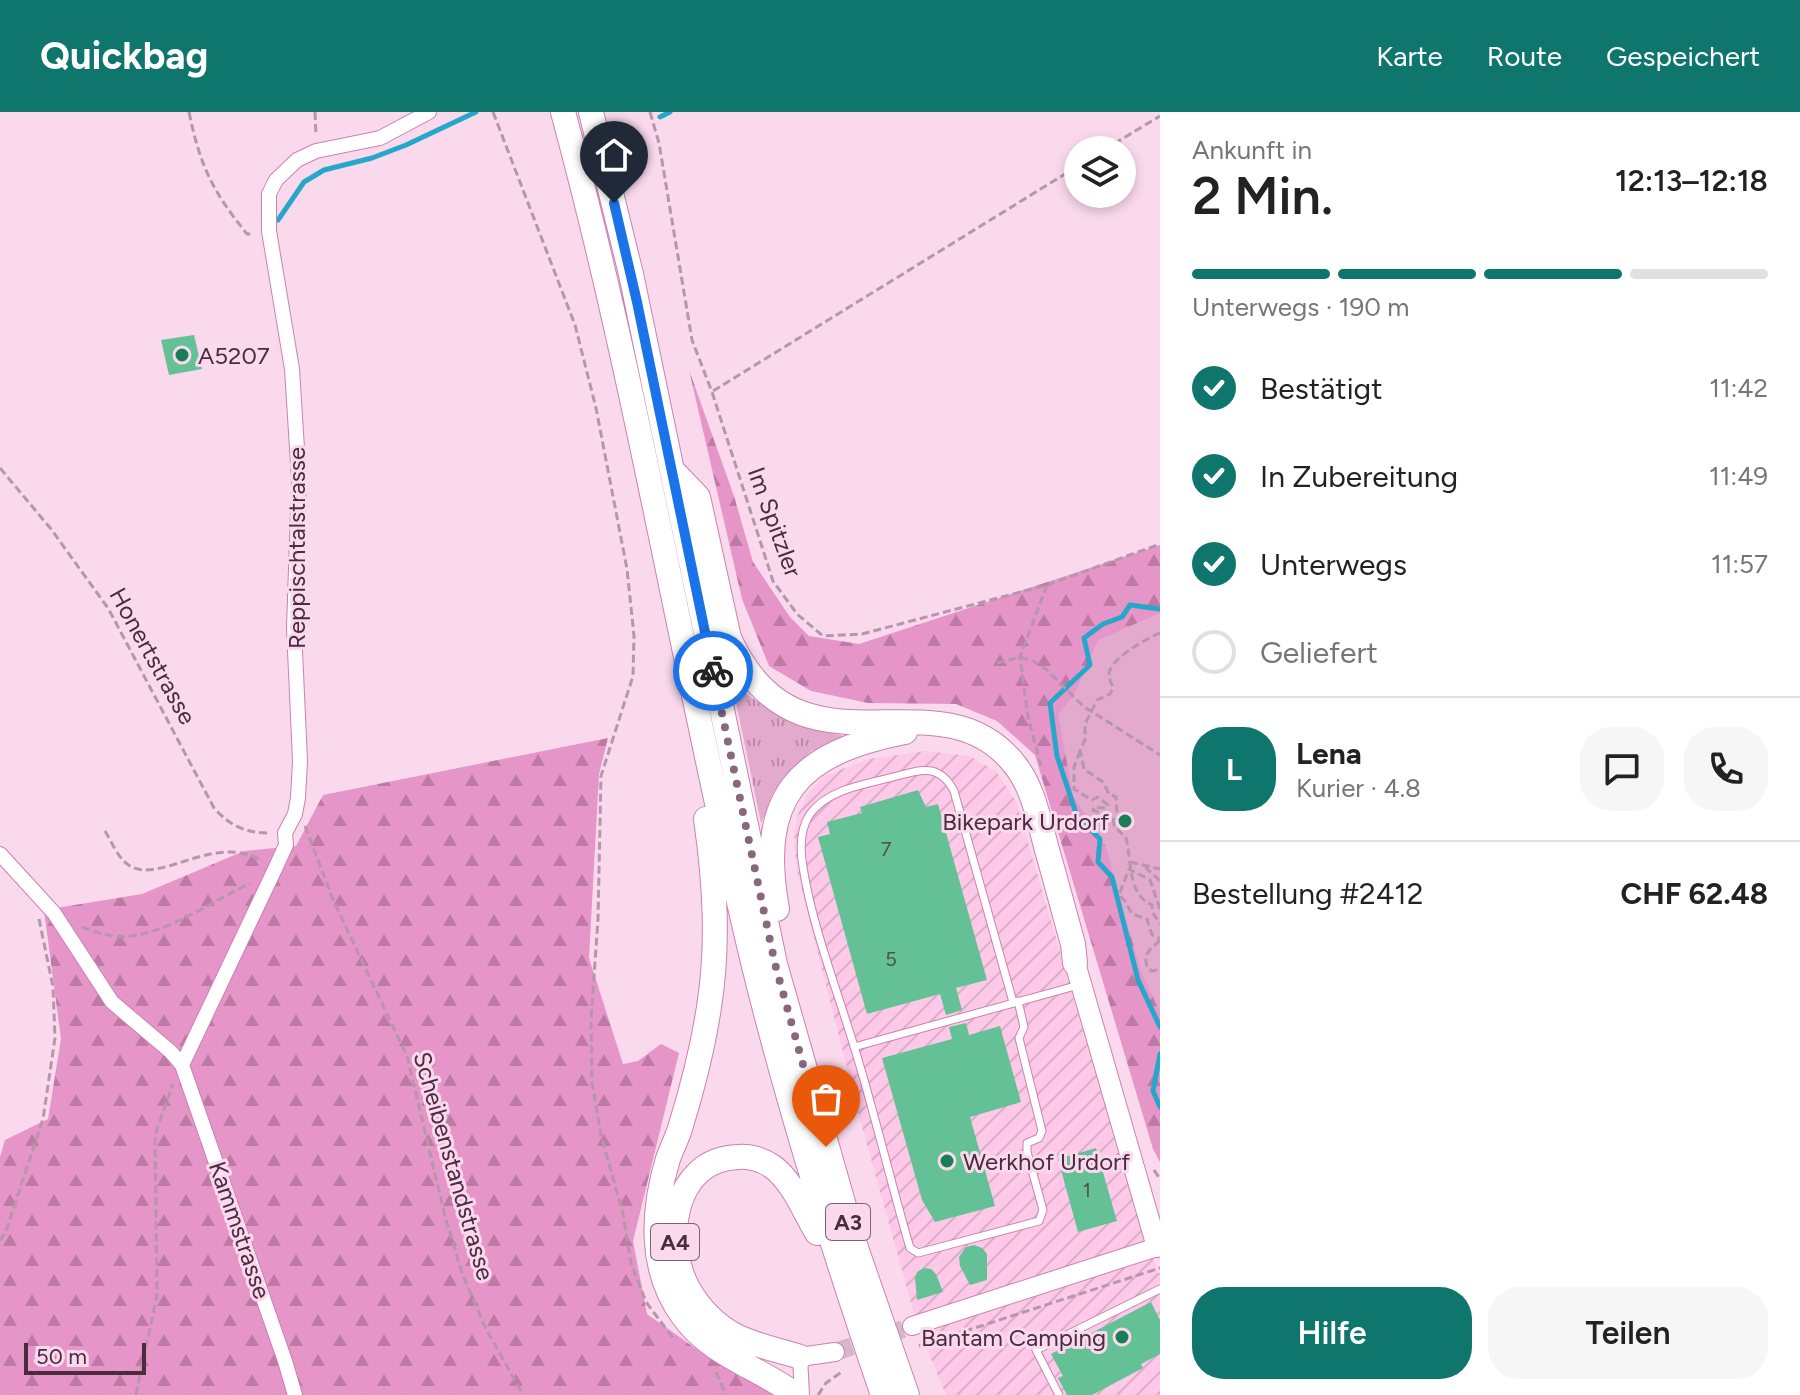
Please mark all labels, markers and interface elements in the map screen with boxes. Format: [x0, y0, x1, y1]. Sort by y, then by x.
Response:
text: Quickbag [40, 33, 208, 79]
text: Karte [1376, 39, 1443, 73]
text: Route [1487, 39, 1562, 73]
text: Gespeichert [1606, 39, 1760, 73]
pin [580, 121, 648, 203]
icon: home [592, 133, 636, 177]
text: Ankunft in [1192, 134, 1312, 166]
map controls [1064, 136, 1136, 208]
button: layers [1064, 136, 1136, 208]
text: 12:13–12:18 [1615, 162, 1768, 199]
text: 2 Min. [1192, 165, 1333, 227]
text: Unterwegs · 190 m [1192, 291, 1409, 323]
place label: A5207 [198, 341, 270, 370]
marker: A5207 [173, 346, 191, 364]
icon: check [1192, 366, 1236, 410]
text: Bestätigt [1260, 370, 1383, 407]
text: 11:42 [1709, 372, 1768, 404]
street label: Reppischtalstrasse [282, 447, 311, 649]
icon: check [1192, 454, 1236, 498]
text: In Zubereitung [1260, 458, 1458, 495]
text: 11:49 [1709, 460, 1768, 492]
street label: Im Spitzler [742, 463, 808, 581]
icon: check [1192, 542, 1236, 586]
text: Unterwegs [1260, 546, 1407, 583]
text: 11:57 [1711, 548, 1768, 580]
street label: Honertstrasse [104, 583, 202, 729]
courier [673, 631, 753, 711]
text: Geliefert [1260, 634, 1378, 671]
icon: bike [691, 649, 735, 693]
button: chat [1580, 727, 1664, 811]
button: phone [1684, 727, 1768, 811]
text: Lena [1296, 735, 1362, 772]
text: L [1226, 751, 1242, 788]
text: Kurier · 4.8 [1296, 772, 1421, 804]
place label: Bikepark Urdorf [942, 807, 1109, 836]
marker: Bikepark Urdorf [1116, 812, 1134, 830]
house number: 7 [881, 837, 892, 861]
text: Bestellung #2412 [1192, 875, 1423, 912]
text: CHF 62.48 [1620, 875, 1768, 912]
house number: 5 [885, 947, 897, 971]
street label: Scheibenstandstrasse [407, 1048, 501, 1284]
pin [792, 1065, 860, 1147]
icon: bag [804, 1077, 848, 1121]
place label: Werkhof Urdorf [963, 1147, 1130, 1176]
marker: Werkhof Urdorf [938, 1152, 956, 1170]
street label: Kammstrasse [203, 1157, 277, 1303]
house number: 1 [1083, 1178, 1091, 1202]
road number: A3 [826, 1204, 870, 1240]
road number: A4 [651, 1224, 699, 1260]
button: Hilfe [1192, 1287, 1472, 1379]
button: Teilen [1488, 1287, 1768, 1379]
place label: Bantam Camping [921, 1323, 1106, 1352]
marker: Bantam Camping [1113, 1328, 1131, 1346]
scale bar [24, 1339, 146, 1375]
text: 50 m [36, 1343, 87, 1370]

